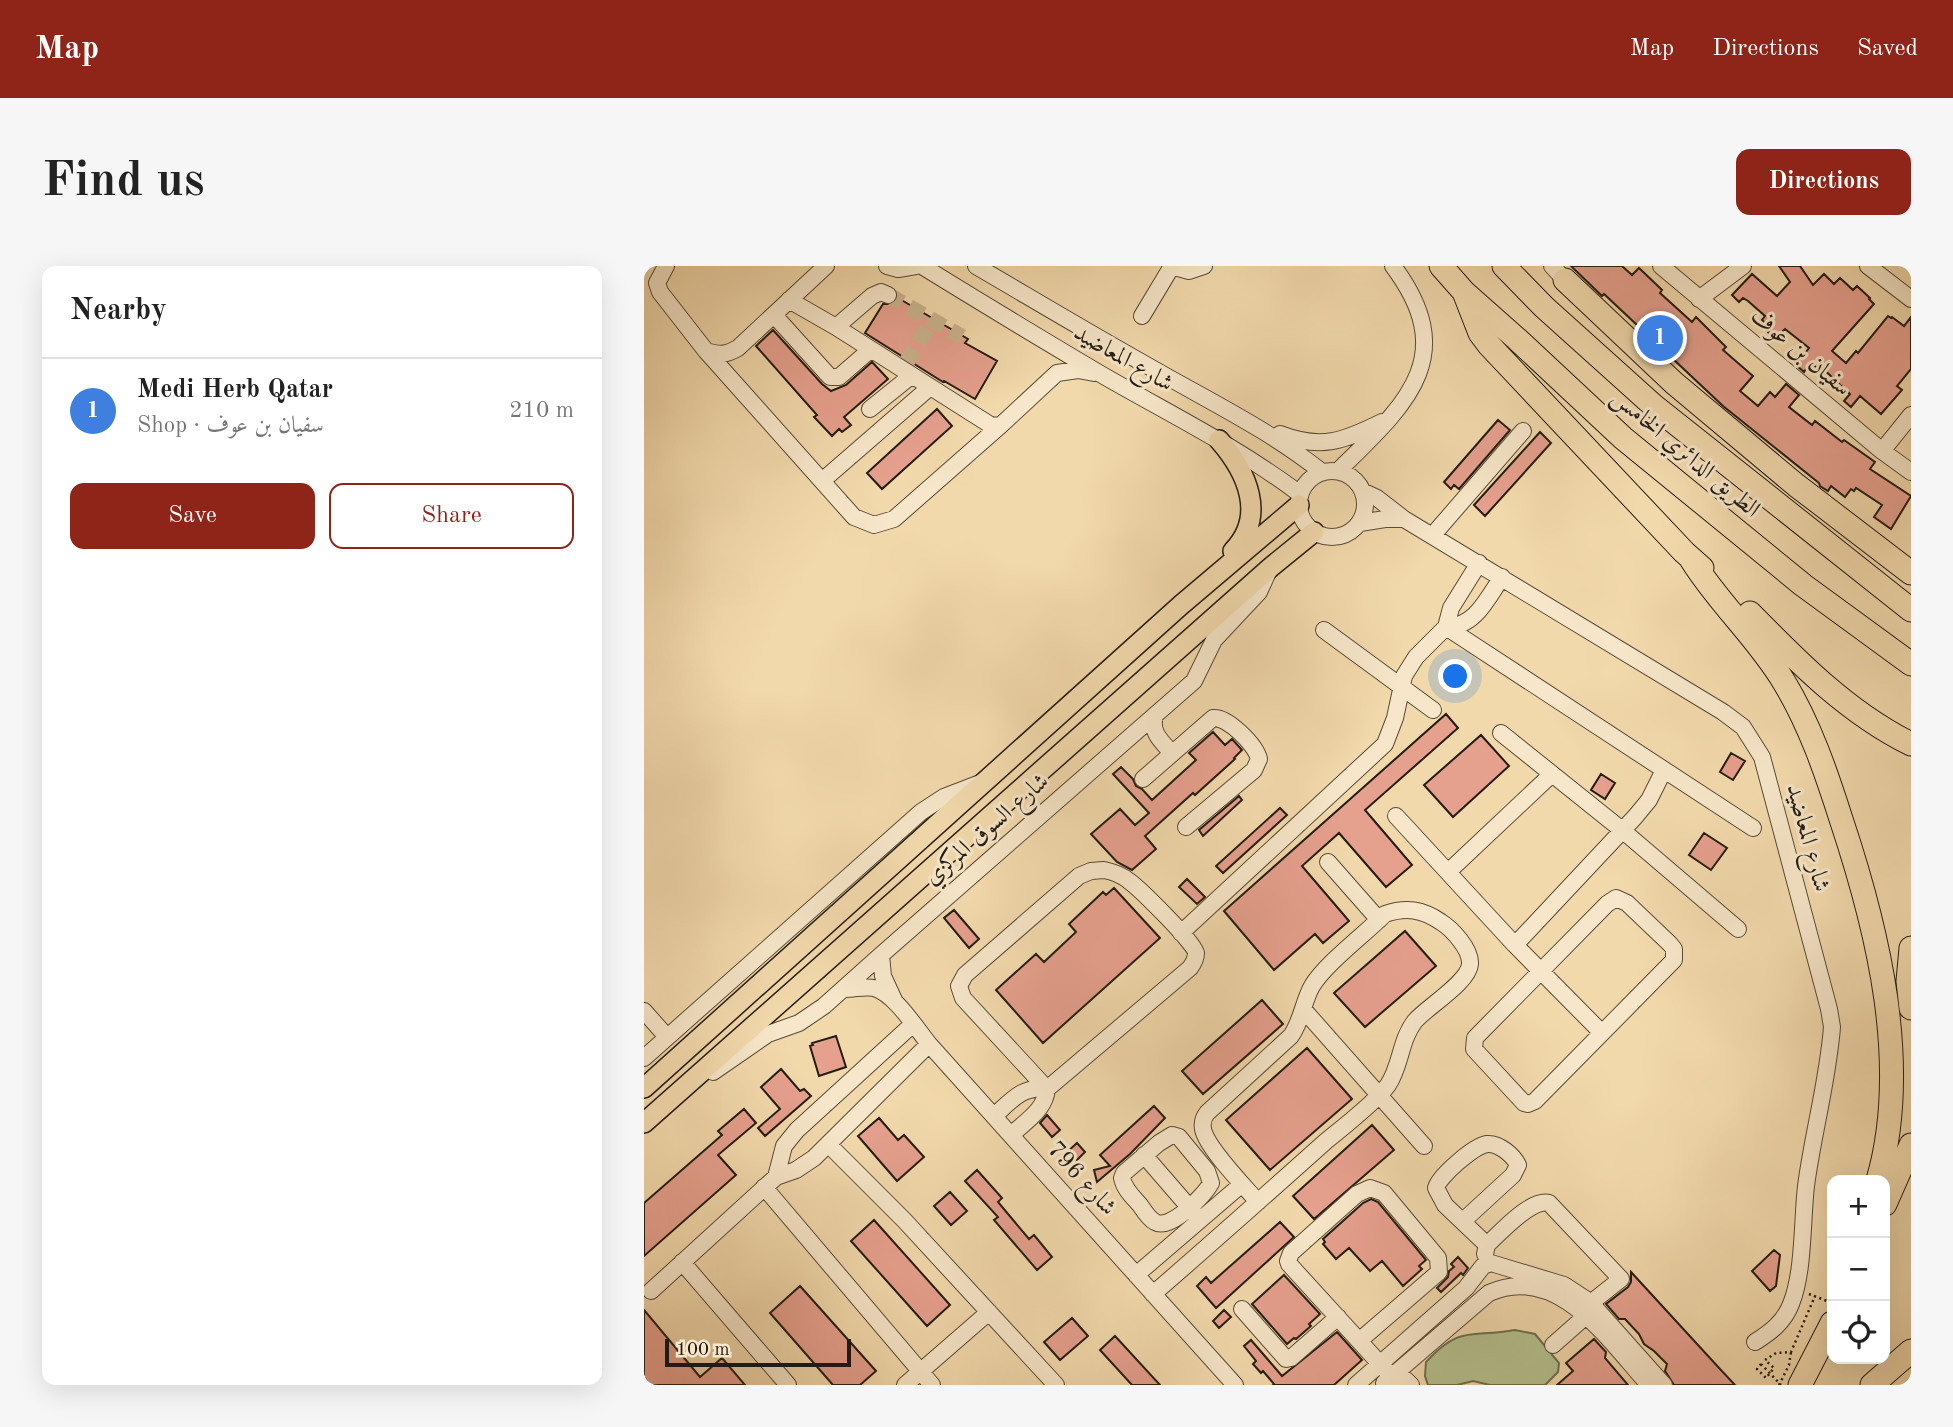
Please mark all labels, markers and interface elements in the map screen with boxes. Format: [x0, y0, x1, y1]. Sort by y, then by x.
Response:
text: Map [35, 33, 99, 66]
text: Map [1630, 37, 1674, 61]
text: Directions [1712, 37, 1819, 61]
text: Saved [1857, 37, 1918, 61]
button: Directions [1736, 149, 1911, 215]
text: Find us [42, 158, 205, 207]
text: Nearby [70, 296, 167, 326]
street label: سفيان بن عوف [1745, 304, 1855, 402]
pin: 1 [1637, 312, 1683, 364]
street label: شارع المعاضيد [1066, 321, 1177, 402]
text: Medi Herb Qatar [137, 377, 333, 403]
street label: الطريق الدائري الخامس [1603, 385, 1764, 527]
text: 1 [86, 399, 100, 422]
text: 210 m [509, 399, 574, 422]
text: Shop · سفيان بن عوف [137, 414, 324, 437]
button: Save [70, 483, 315, 549]
button: Share [329, 483, 574, 549]
your location [1438, 659, 1472, 693]
street label: شارع السوق المركزي [918, 767, 1058, 895]
street label: شارع المعاضيد [1775, 782, 1833, 896]
street label: شارع 796 [1037, 1137, 1120, 1225]
map controls [1827, 1175, 1890, 1364]
button: + [1827, 1175, 1890, 1238]
button: − [1827, 1238, 1890, 1301]
button: locate [1827, 1301, 1890, 1364]
scale bar [665, 1336, 850, 1368]
text: 100 m [676, 1341, 729, 1360]

